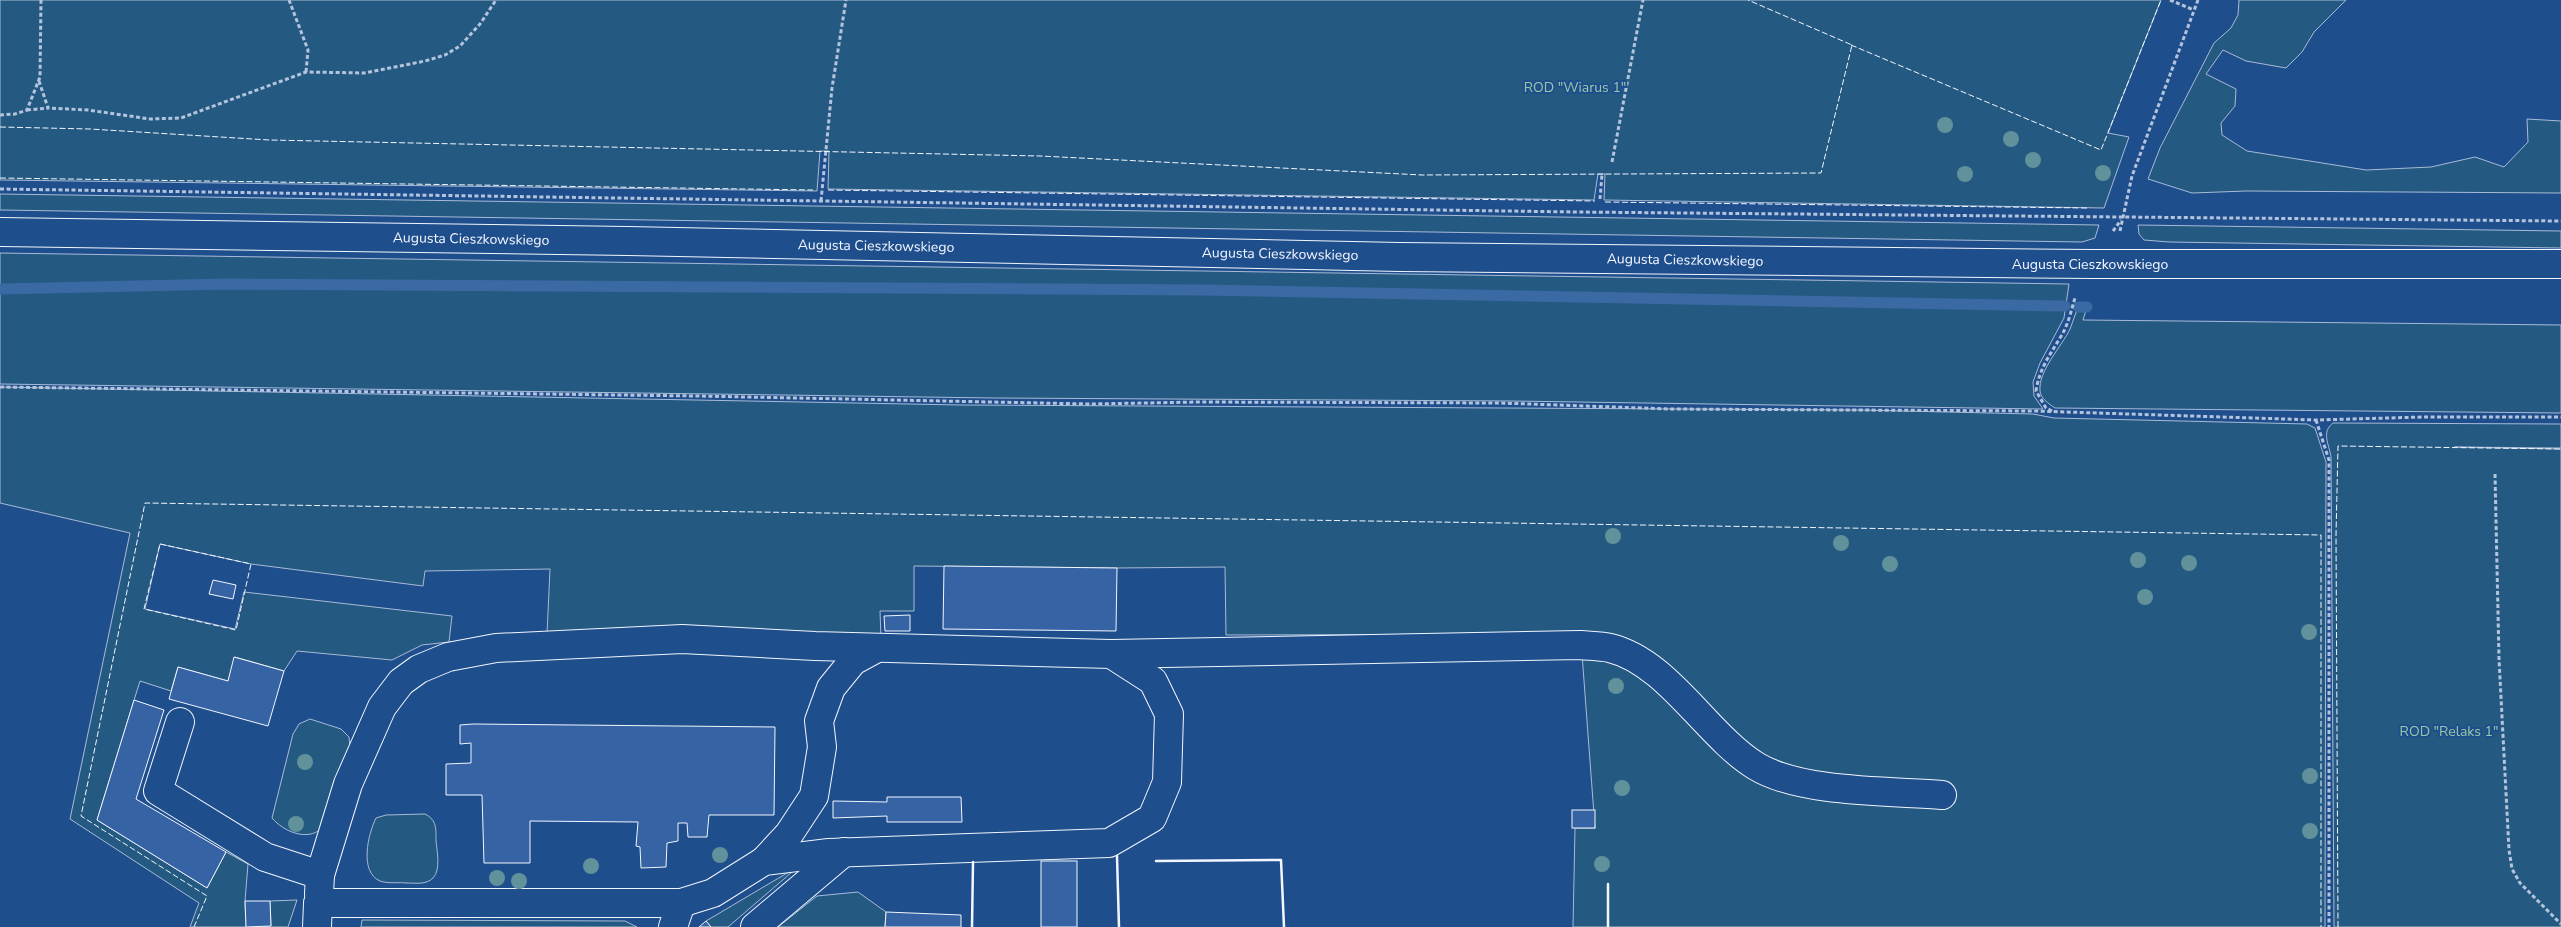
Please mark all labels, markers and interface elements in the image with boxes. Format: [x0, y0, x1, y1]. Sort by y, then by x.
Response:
park label: ROD "Wiarus 1" [1524, 78, 1626, 97]
street label: Augusta Cieszkowskiego [393, 228, 550, 250]
street label: Augusta Cieszkowskiego [798, 235, 955, 257]
street label: Augusta Cieszkowskiego [1202, 243, 1359, 265]
street label: Augusta Cieszkowskiego [1607, 249, 1764, 271]
street label: Augusta Cieszkowskiego [2012, 255, 2168, 274]
park label: ROD "Relaks 1" [2400, 722, 2498, 741]

